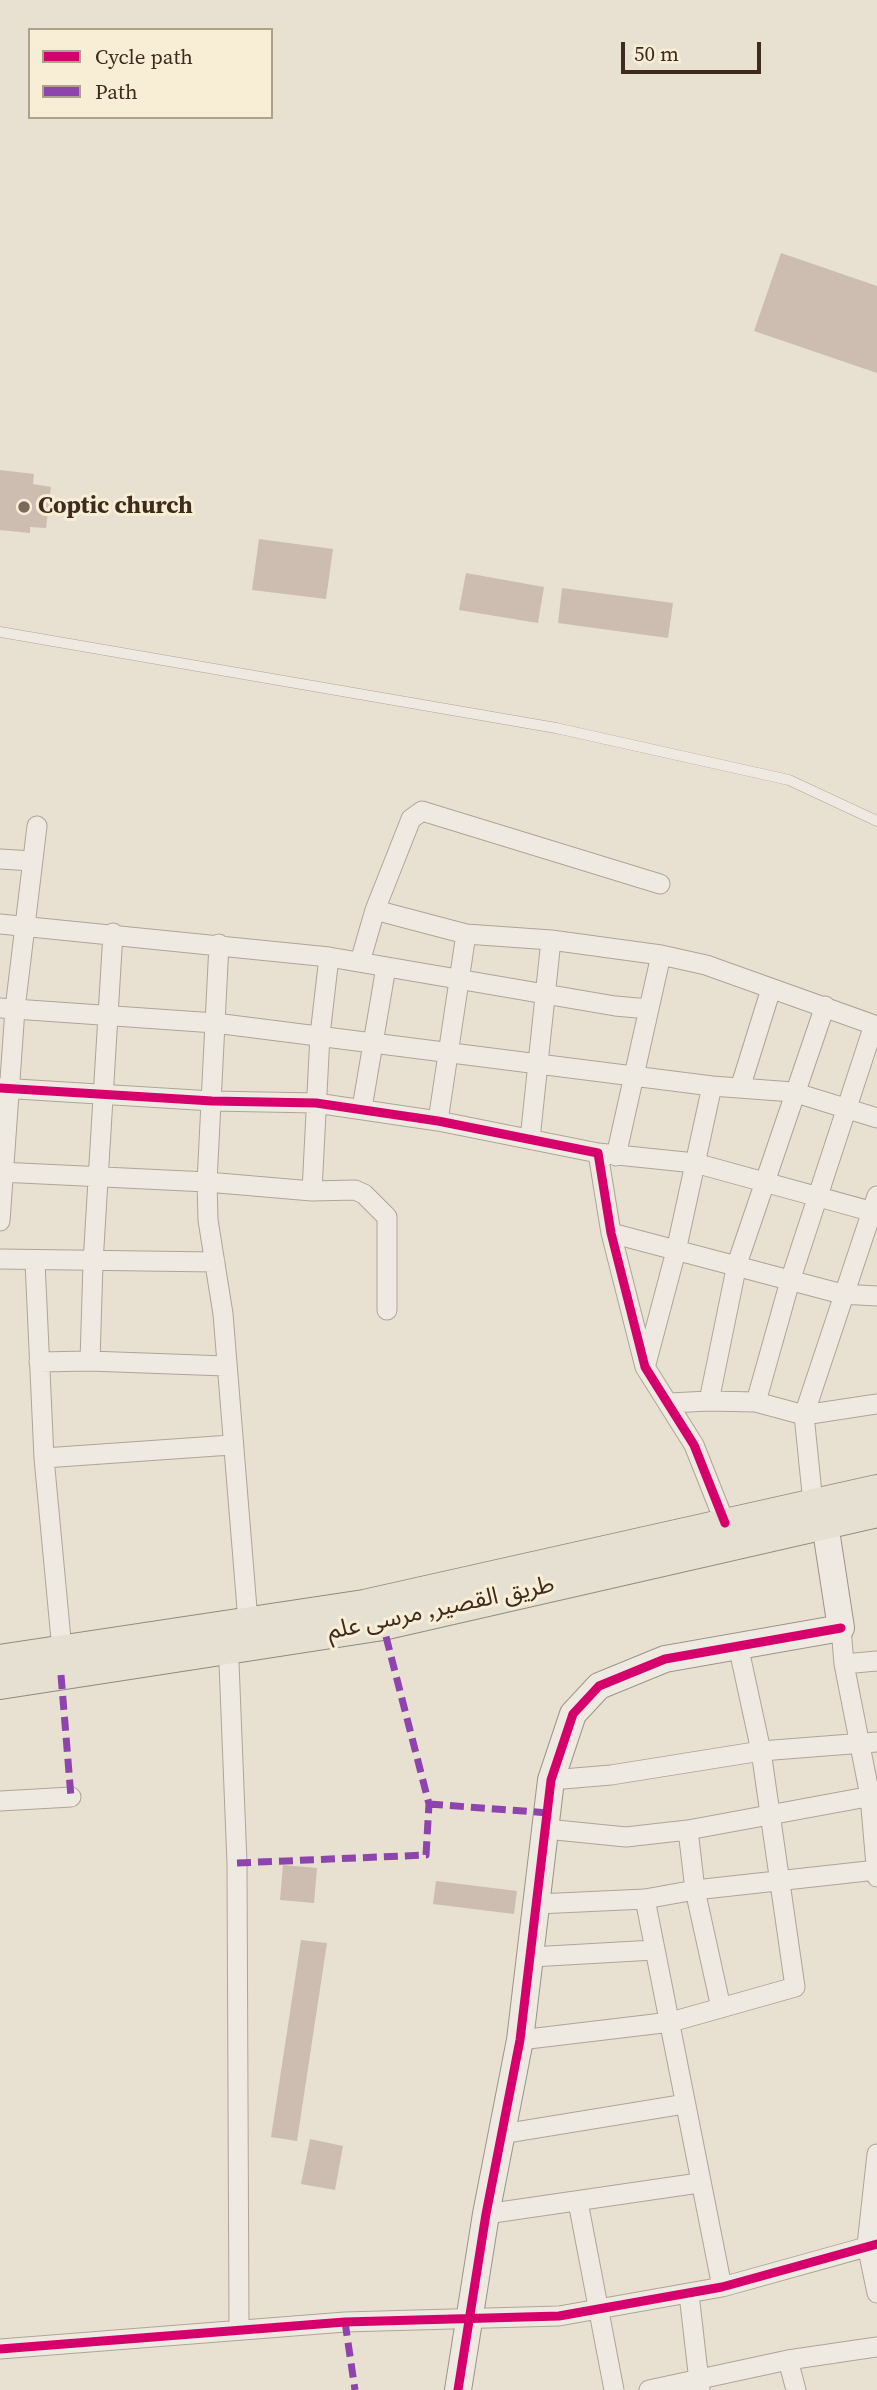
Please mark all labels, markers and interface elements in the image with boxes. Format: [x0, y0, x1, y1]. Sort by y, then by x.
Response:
legend [28, 28, 273, 119]
scale bar [625, 28, 765, 72]
text: 50 m [634, 39, 679, 68]
text: Cycle path [95, 42, 193, 71]
text: Path [95, 77, 138, 106]
place label: Coptic church [38, 493, 193, 521]
marker: Coptic church [16, 499, 32, 515]
street label: طريق القصير, مرسى علم [325, 1571, 557, 1647]

